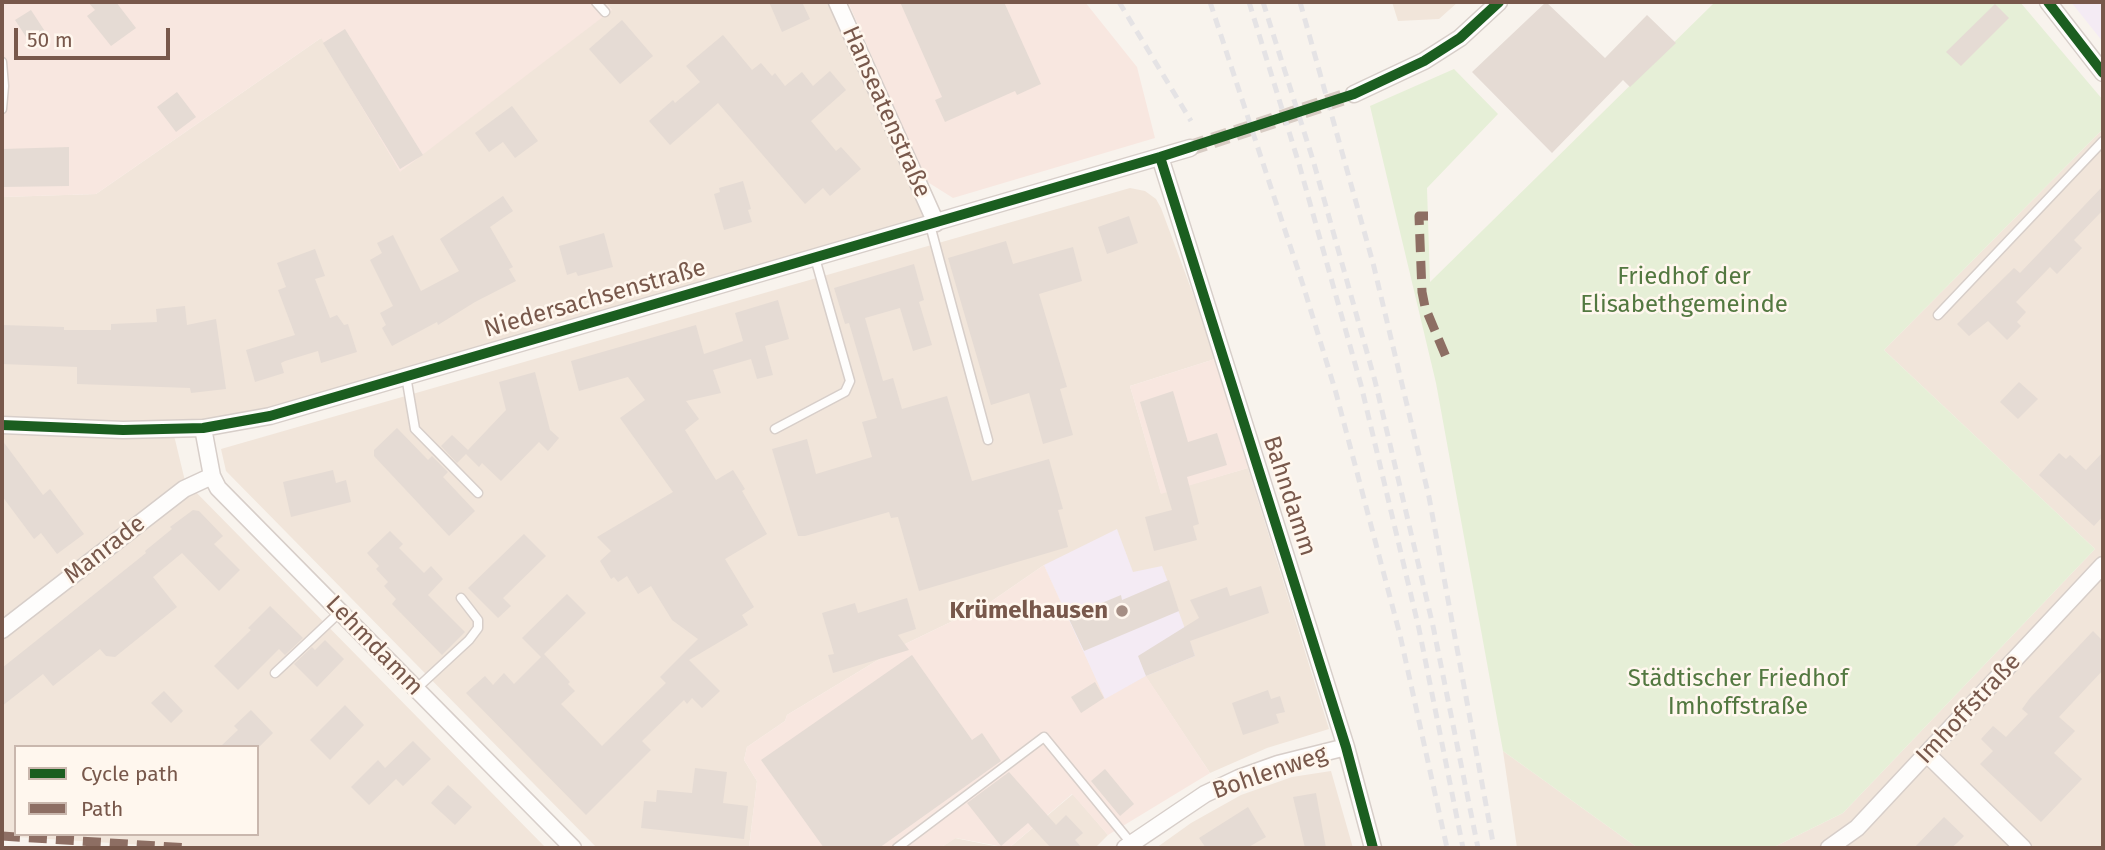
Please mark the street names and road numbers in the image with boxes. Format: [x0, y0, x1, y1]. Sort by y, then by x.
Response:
street label: Hanseatenstraße [835, 22, 937, 202]
street label: Niedersachsenstraße [481, 254, 709, 344]
street label: Bahndamm [1256, 432, 1322, 560]
street label: Manrade [59, 509, 151, 591]
street label: Lehmdamm [319, 590, 429, 702]
street label: Imhoffstraße [1911, 648, 2027, 770]
street label: Bohlenweg [1209, 740, 1331, 806]

